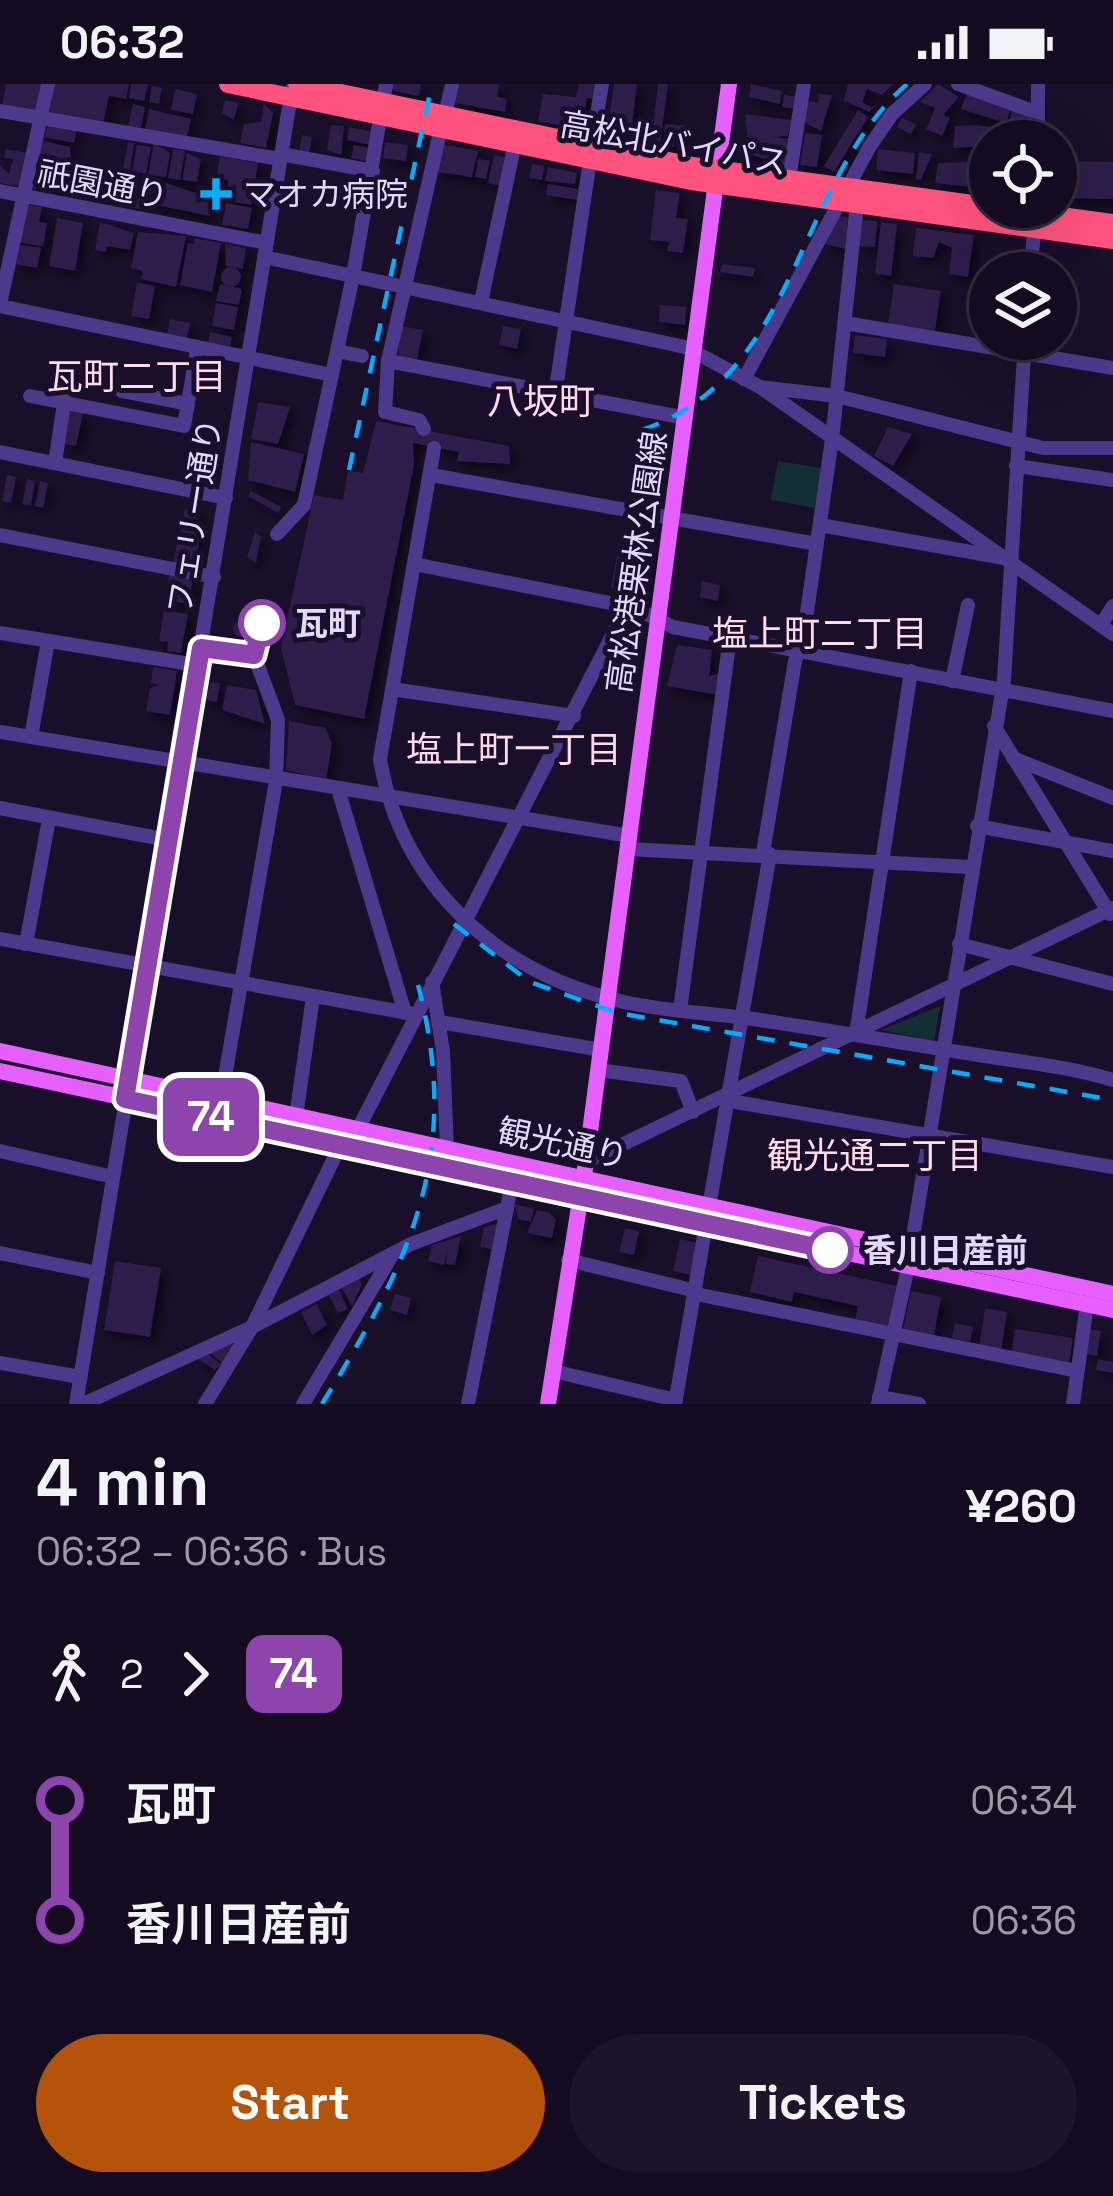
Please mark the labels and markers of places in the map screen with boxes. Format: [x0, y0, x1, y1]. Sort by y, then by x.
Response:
place label: マオカ病院 [243, 174, 408, 216]
marker: マオカ病院 [200, 178, 232, 210]
marker: 瓦町 [240, 601, 284, 645]
place label: 瓦町 [295, 603, 361, 645]
marker: 香川日産前 [808, 1228, 852, 1272]
place label: 香川日産前 [863, 1230, 1028, 1272]

